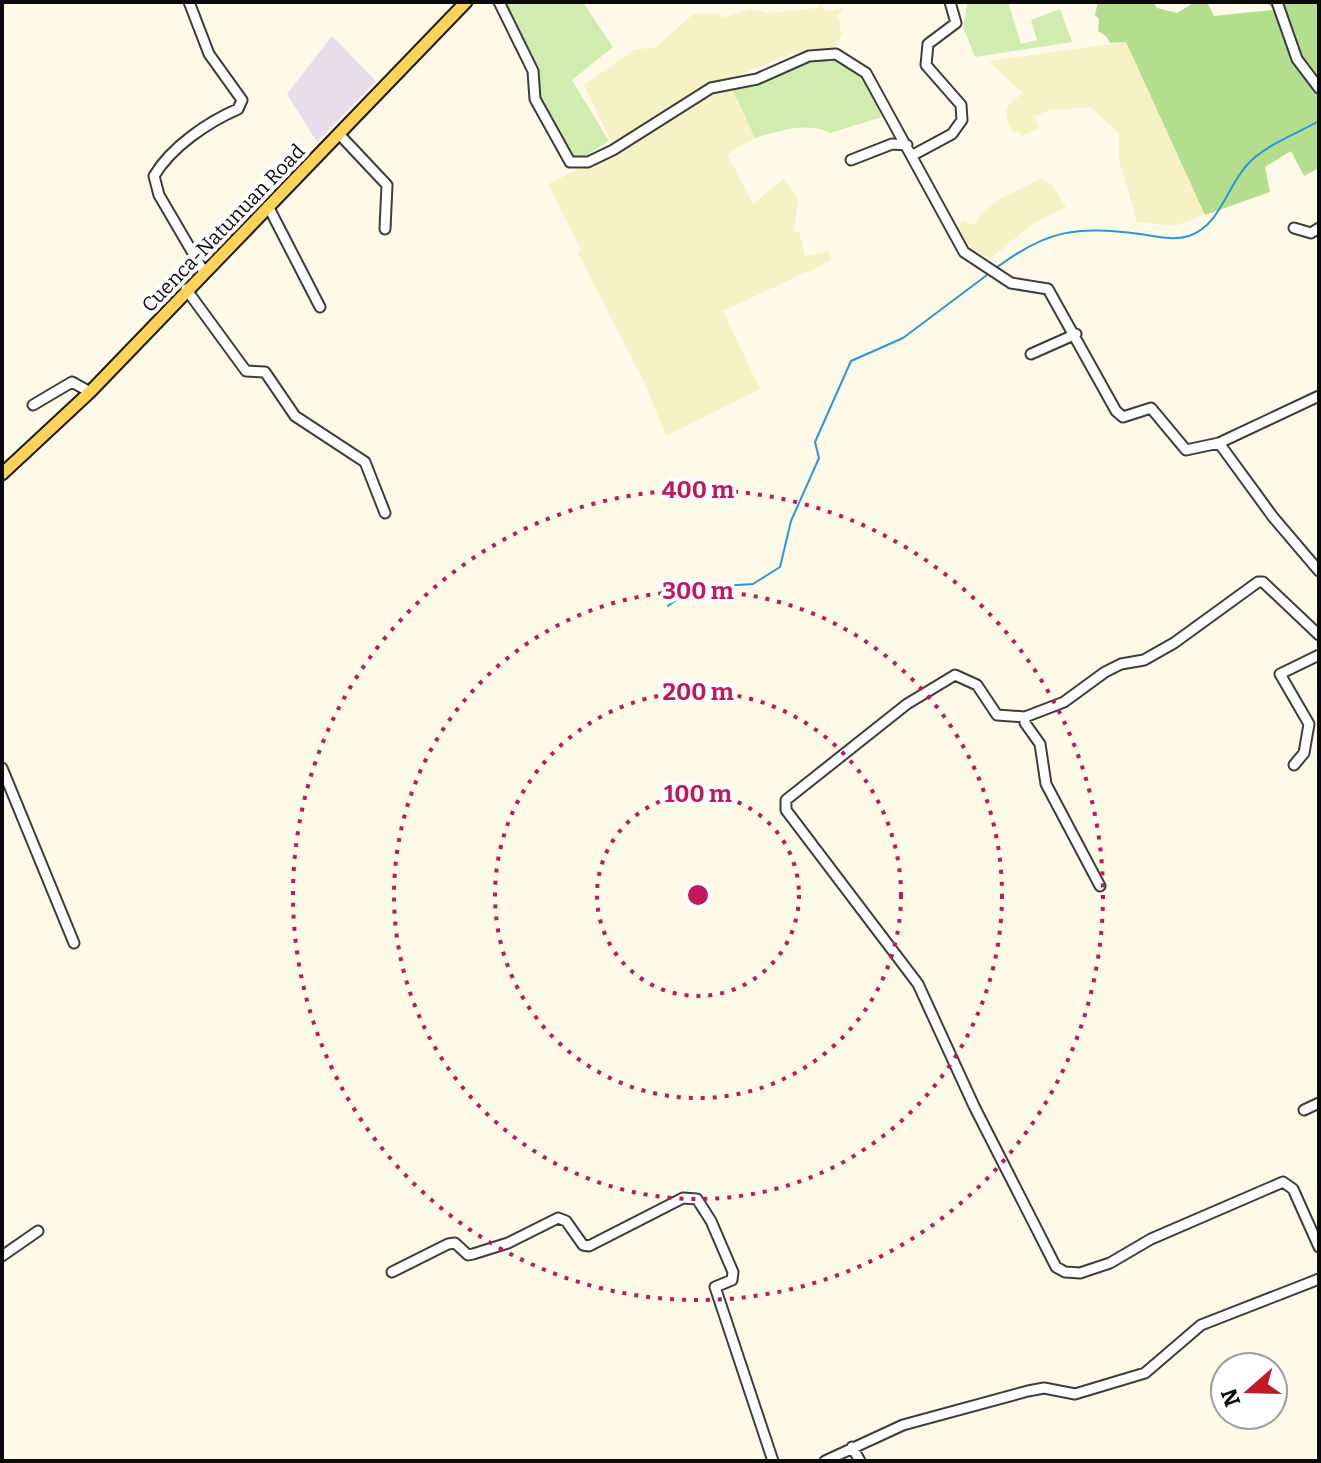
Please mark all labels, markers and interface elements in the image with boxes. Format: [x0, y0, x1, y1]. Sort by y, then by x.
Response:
street label: Cuenca-Natunuan Road [137, 139, 310, 317]
text: 400 m [662, 476, 734, 504]
text: 300 m [662, 577, 734, 605]
text: 200 m [662, 678, 734, 706]
text: 100 m [664, 780, 732, 808]
centre of rings [684, 881, 712, 909]
north arrow [1209, 1351, 1289, 1431]
text: N [1215, 1385, 1246, 1410]

